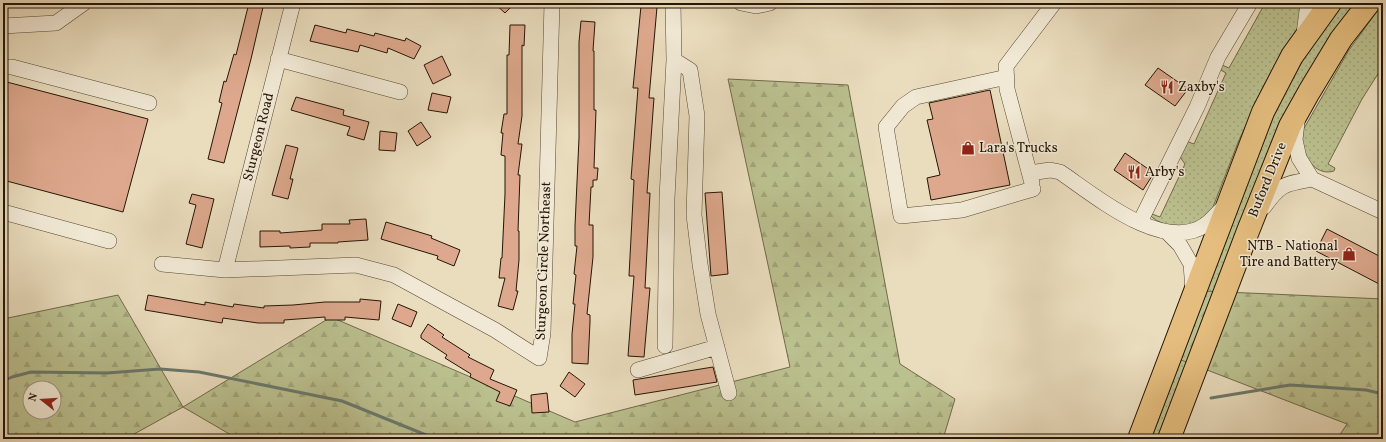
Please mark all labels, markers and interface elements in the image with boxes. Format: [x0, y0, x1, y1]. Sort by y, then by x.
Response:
place label: Zaxby's [1178, 78, 1225, 97]
restaurant icon: Zaxby's [1159, 79, 1175, 95]
street label: Sturgeon Road [239, 91, 279, 183]
place label: Lara's Trucks [979, 139, 1058, 158]
street label: Buford Drive [1244, 139, 1292, 220]
shop icon: Lara's Trucks [960, 140, 976, 156]
place label: Arby's [1145, 163, 1185, 182]
restaurant icon: Arby's [1126, 164, 1142, 180]
street label: Sturgeon Circle Northeast [532, 181, 556, 341]
place label: NTB - National Tire and Battery [1240, 237, 1338, 272]
shop icon: NTB - National Tire and Battery [1341, 246, 1357, 262]
north arrow [22, 380, 62, 420]
text: N [26, 391, 42, 404]

